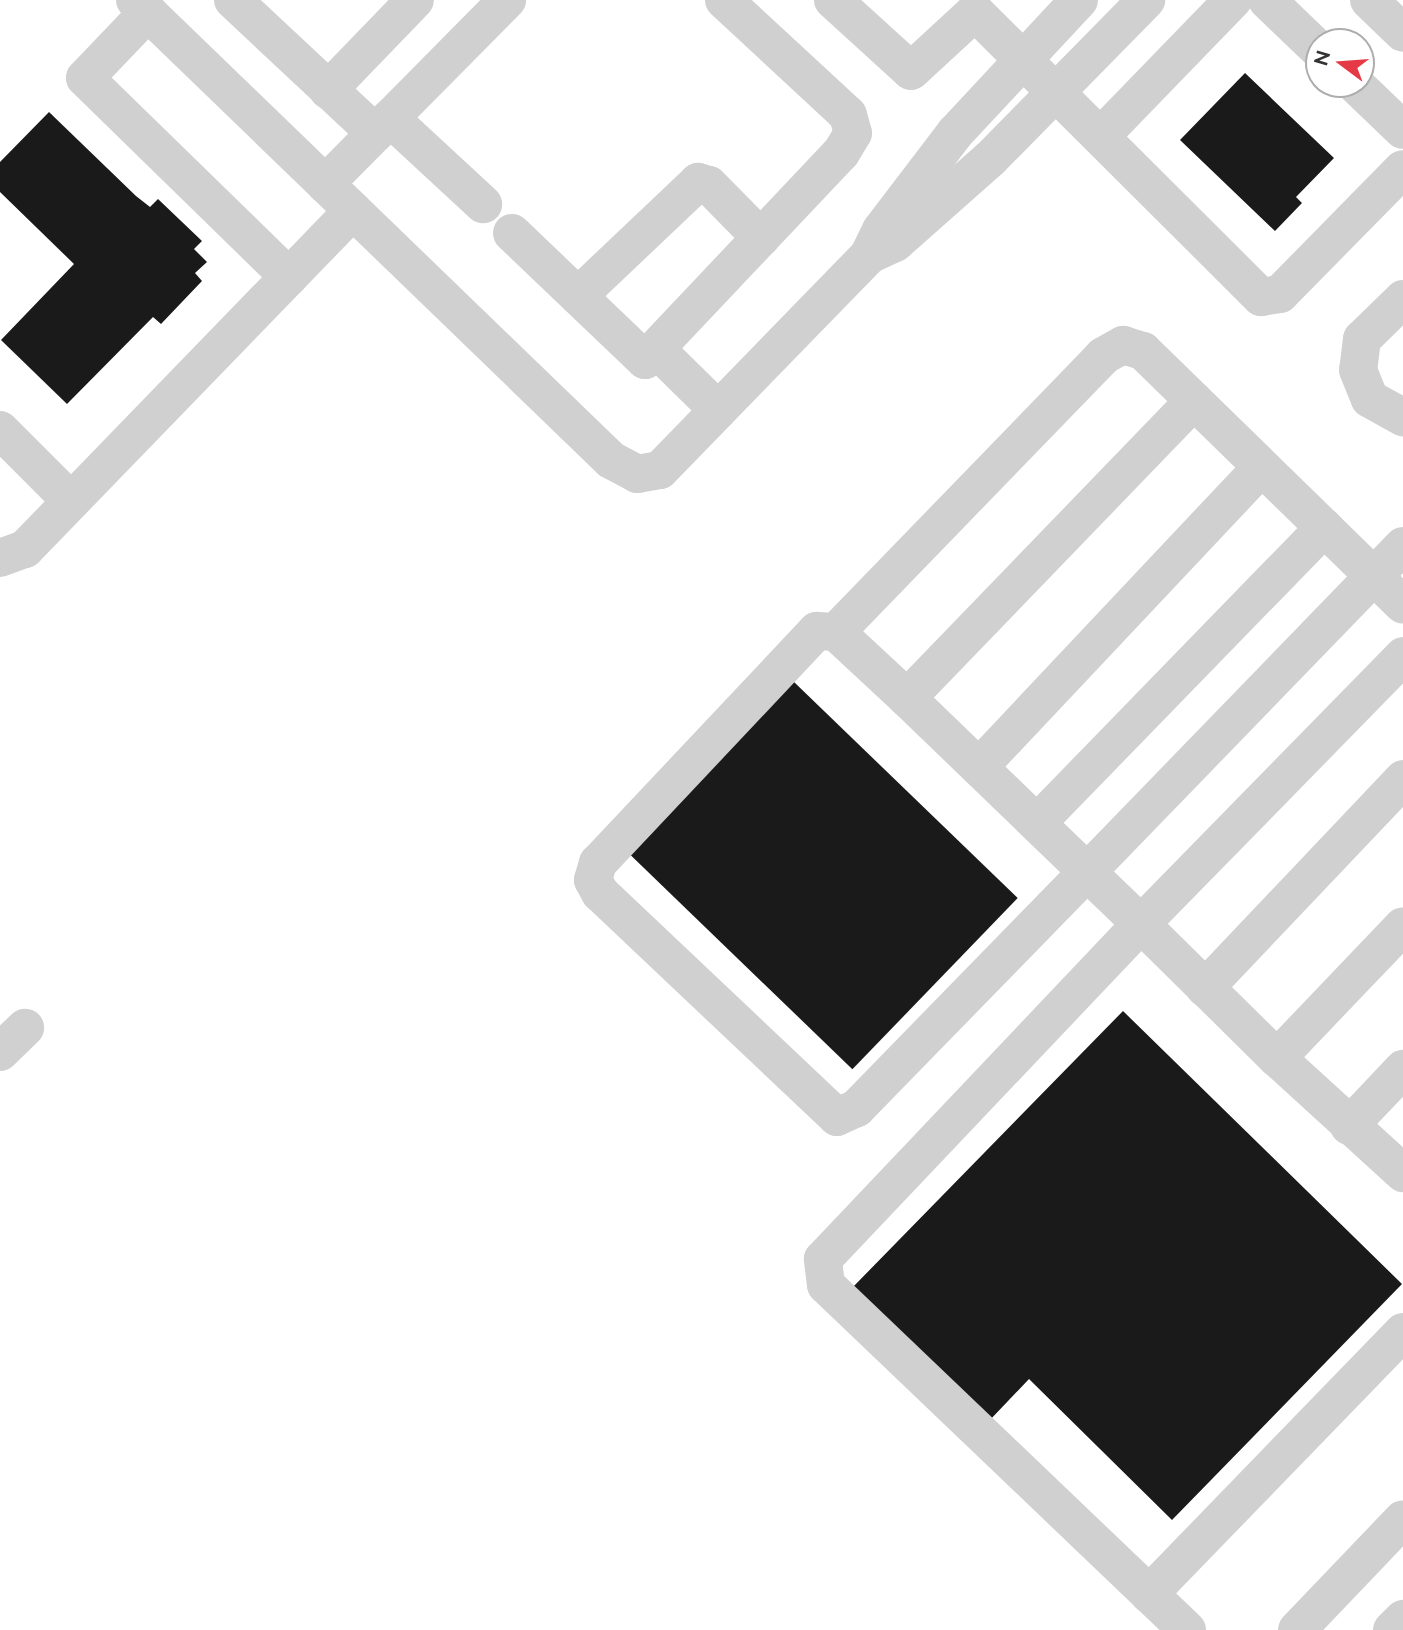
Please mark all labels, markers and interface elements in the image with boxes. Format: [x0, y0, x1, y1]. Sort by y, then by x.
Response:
north arrow [1305, 28, 1375, 98]
text: N [1309, 48, 1334, 68]

